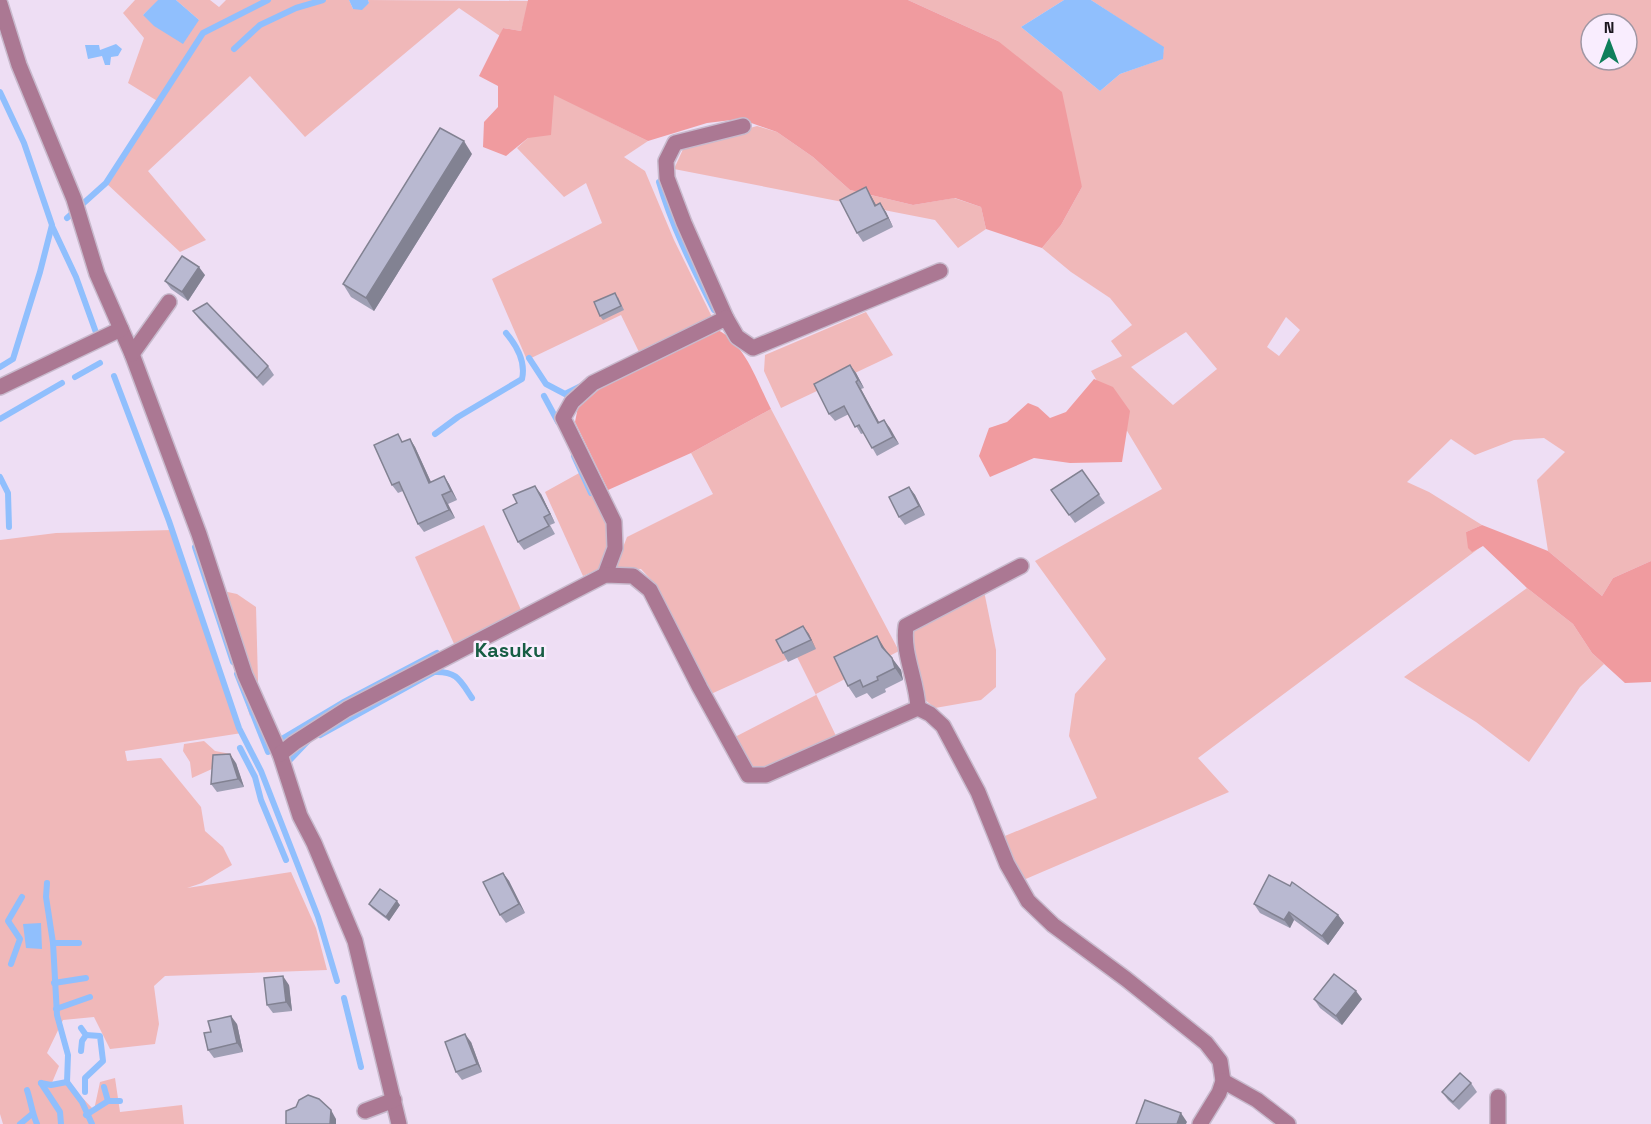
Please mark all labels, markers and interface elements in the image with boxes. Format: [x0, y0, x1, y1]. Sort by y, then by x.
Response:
north arrow [1579, 12, 1639, 72]
text: N [1604, 17, 1614, 38]
district label: Kasuku [475, 637, 545, 663]

